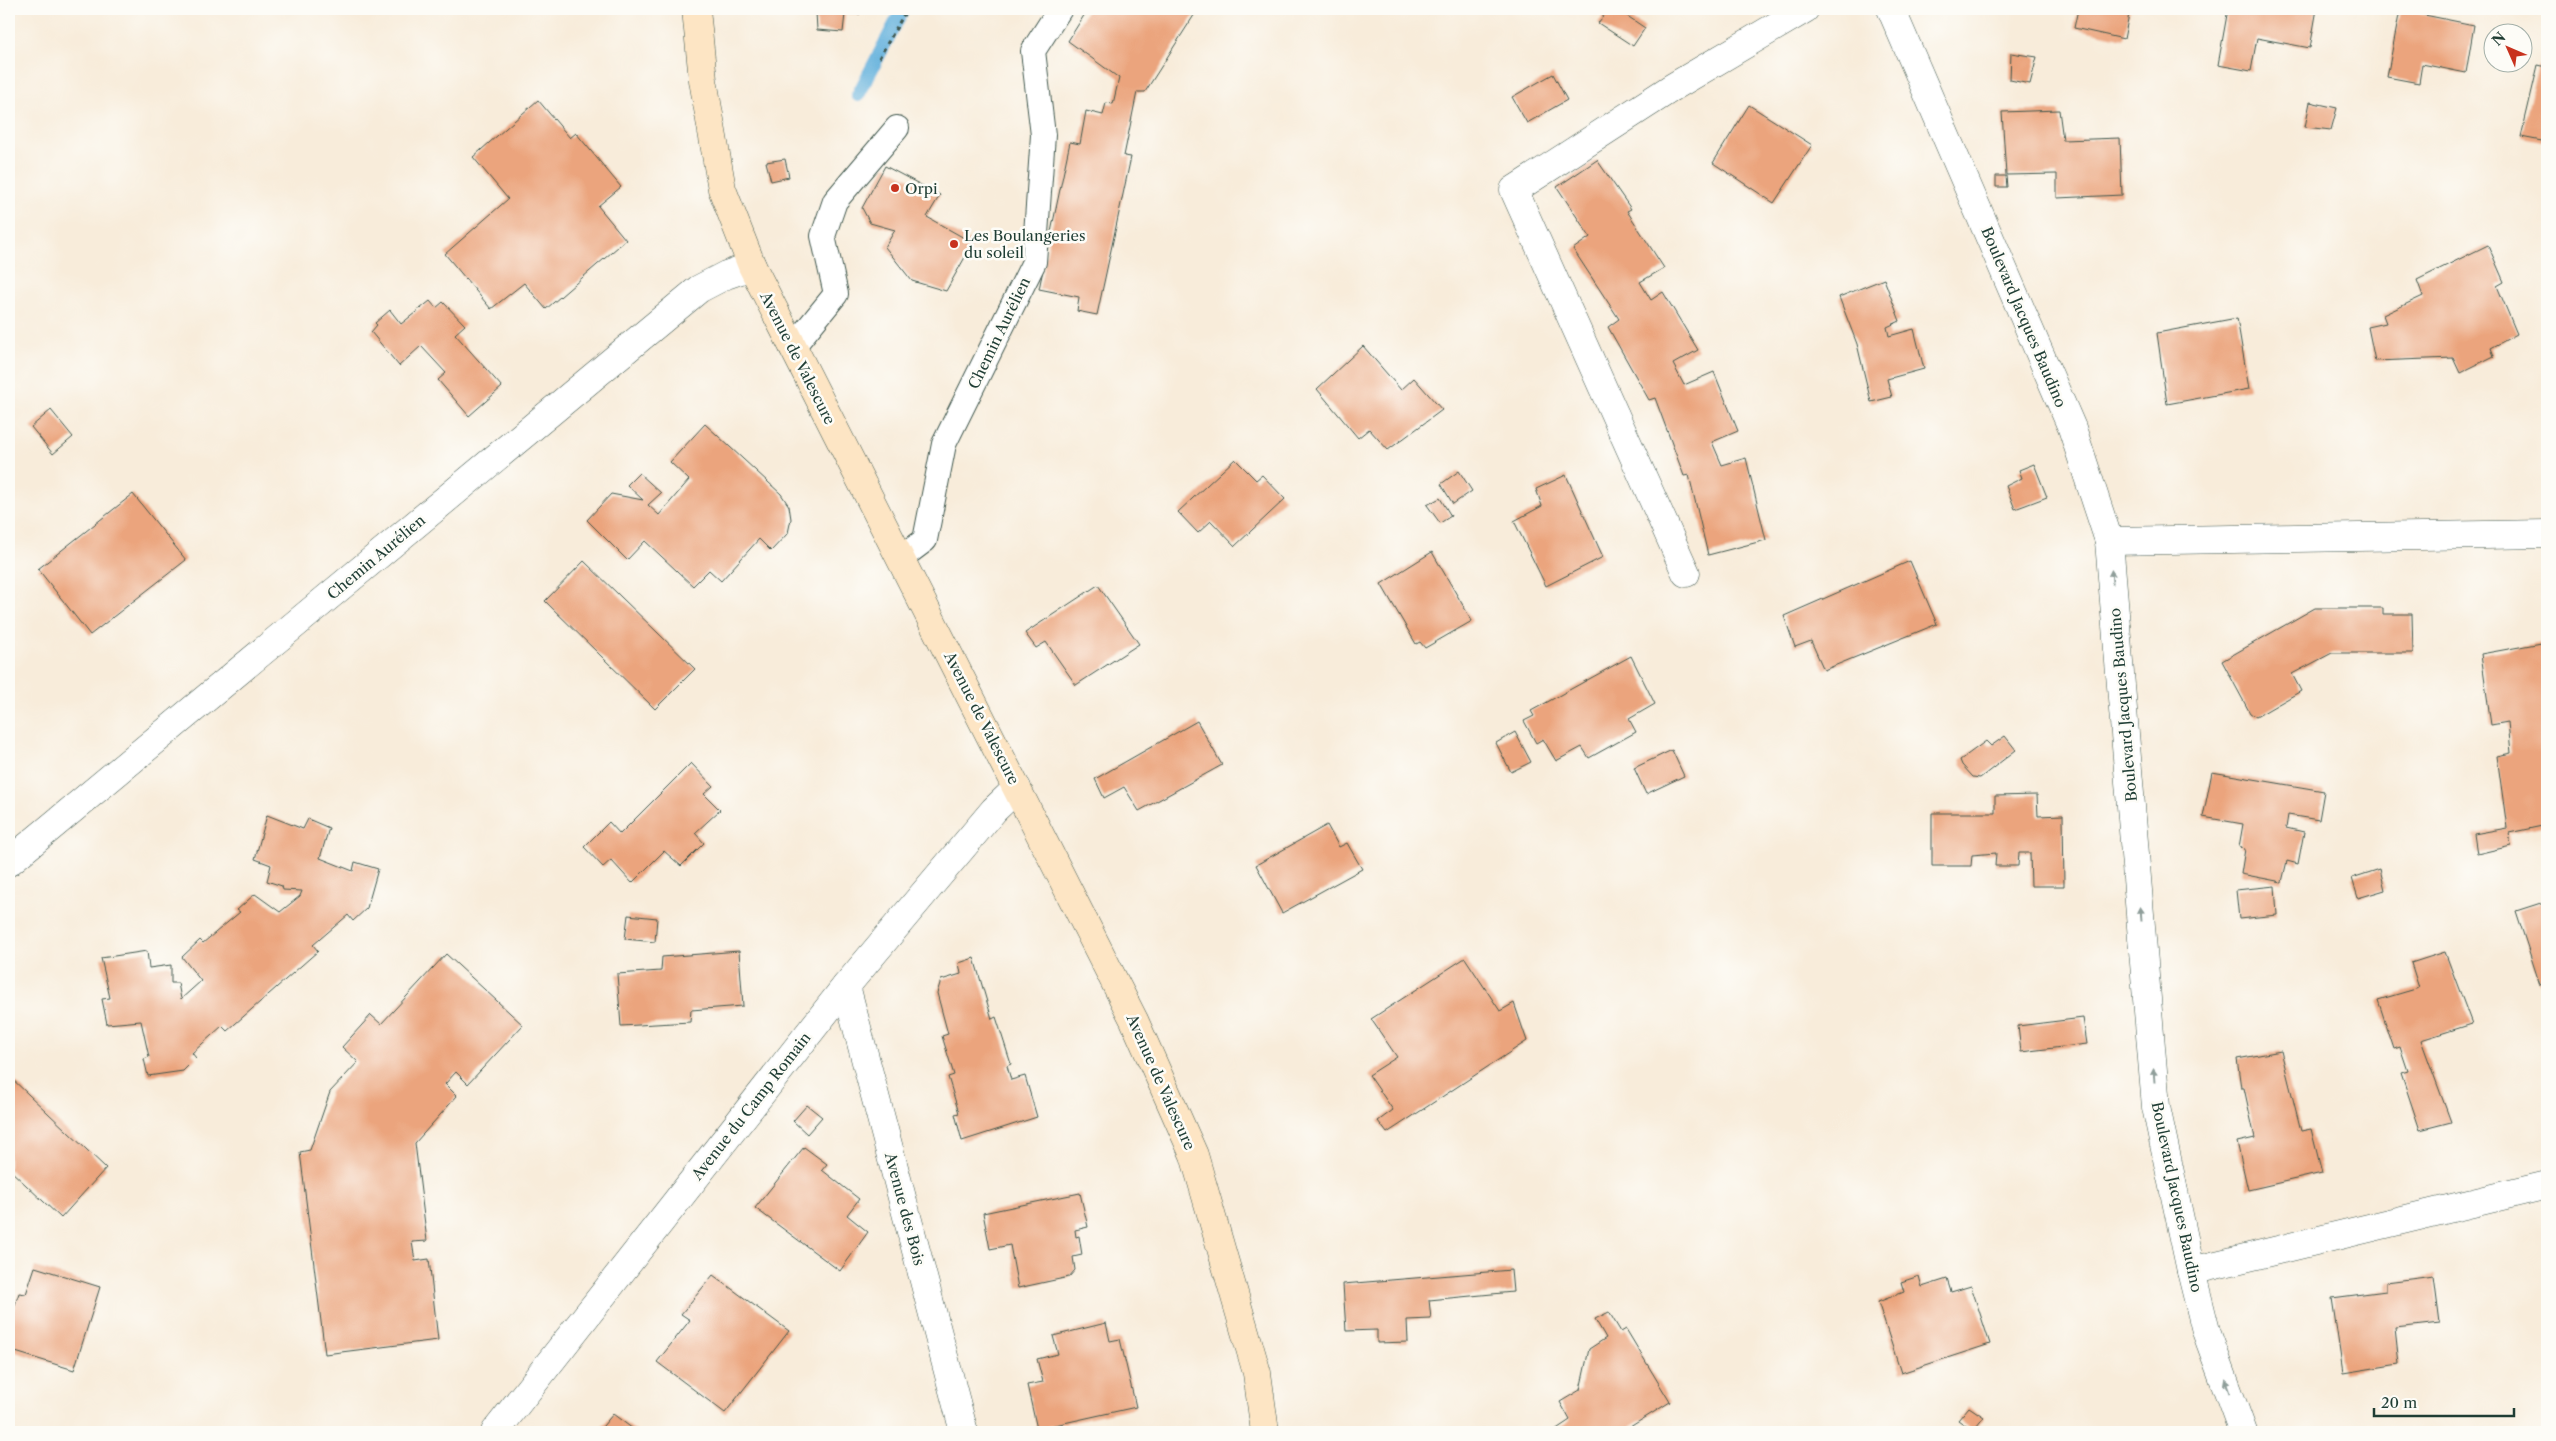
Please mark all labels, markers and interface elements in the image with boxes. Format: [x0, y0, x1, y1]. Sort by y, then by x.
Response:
north arrow [2484, 22, 2534, 72]
text: N [2488, 28, 2509, 49]
place label: Orpi [905, 179, 938, 198]
marker: Orpi [889, 182, 901, 194]
street label: Boulevard Jacques Baudino [1977, 224, 2071, 410]
place label: Les Boulangeries du soleil [964, 226, 1085, 262]
marker: Les Boulangeries du soleil [948, 238, 960, 250]
street label: Chemin Aurélien [964, 273, 1035, 392]
street label: Avenue de Valescure [756, 287, 840, 428]
street label: Chemin Aurélien [323, 510, 429, 604]
one-way arrow [2108, 569, 2116, 585]
street label: Boulevard Jacques Baudino [2105, 607, 2141, 803]
street label: Avenue de Valescure [940, 647, 1024, 788]
one-way arrow [2137, 905, 2145, 921]
street label: Avenue de Valescure [1122, 1010, 1200, 1153]
street label: Avenue du Camp Romain [687, 1028, 815, 1184]
one-way arrow [2149, 1067, 2157, 1083]
street label: Boulevard Jacques Baudino [2147, 1100, 2207, 1294]
street label: Avenue des Bois [881, 1149, 929, 1268]
one-way arrow [2223, 1379, 2230, 1394]
scale bar [2374, 1386, 2514, 1418]
text: 20 m [2381, 1393, 2417, 1412]

